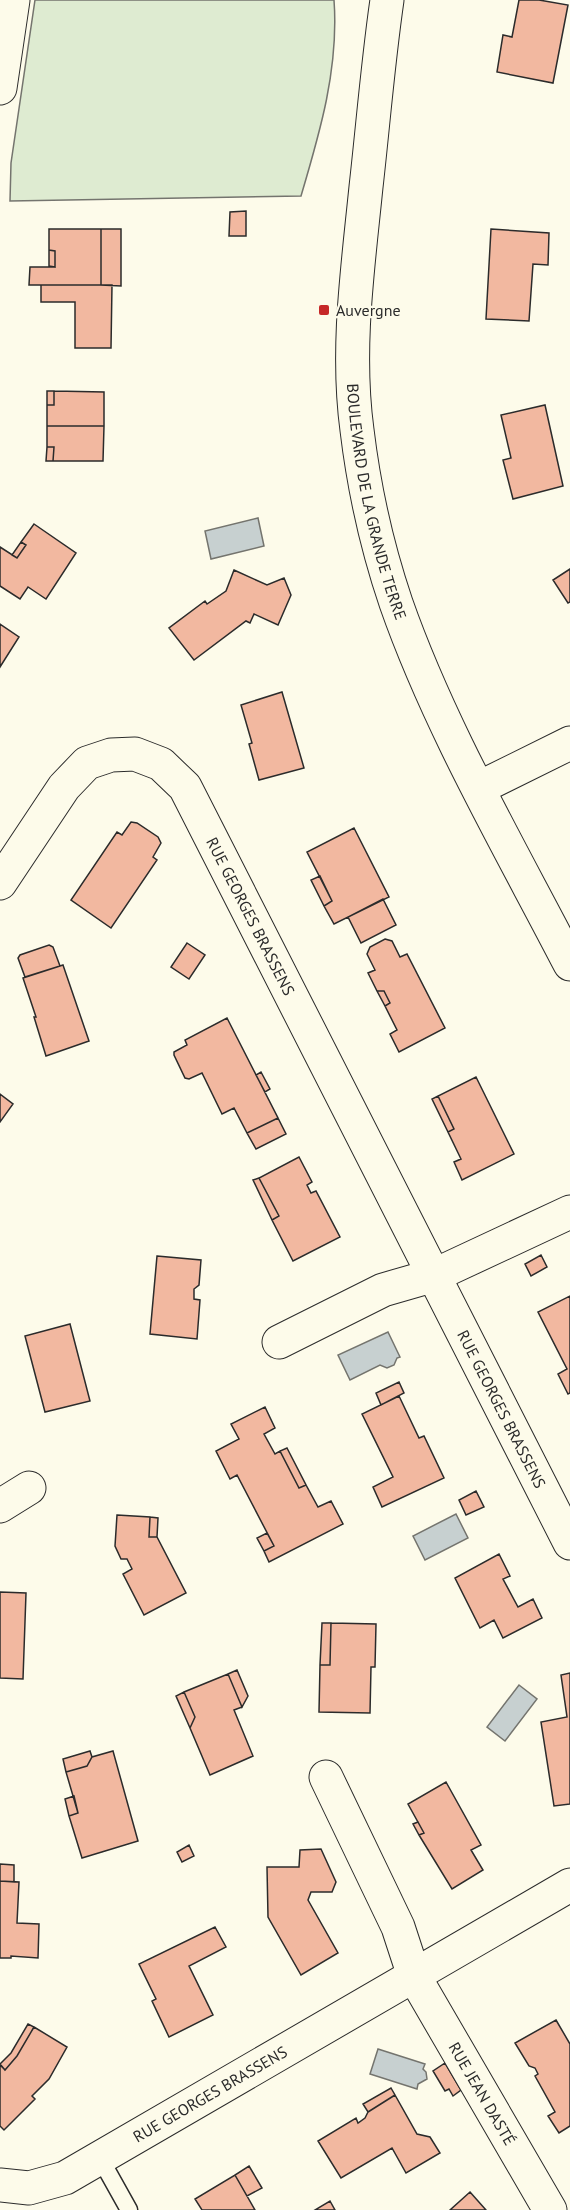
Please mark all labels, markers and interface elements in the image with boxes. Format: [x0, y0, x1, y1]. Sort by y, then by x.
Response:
place label: Auvergne [336, 300, 401, 320]
marker: Auvergne [317, 303, 331, 317]
street label: BOULEVARD DE LA GRANDE TERRE [343, 383, 411, 622]
street label: RUE GEORGES BRASSENS [202, 834, 299, 999]
street label: RUE GEORGES BRASSENS [453, 1327, 550, 1491]
street label: RUE JEAN DASTÉ [445, 2039, 520, 2149]
street label: RUE GEORGES BRASSENS [129, 2041, 290, 2146]

